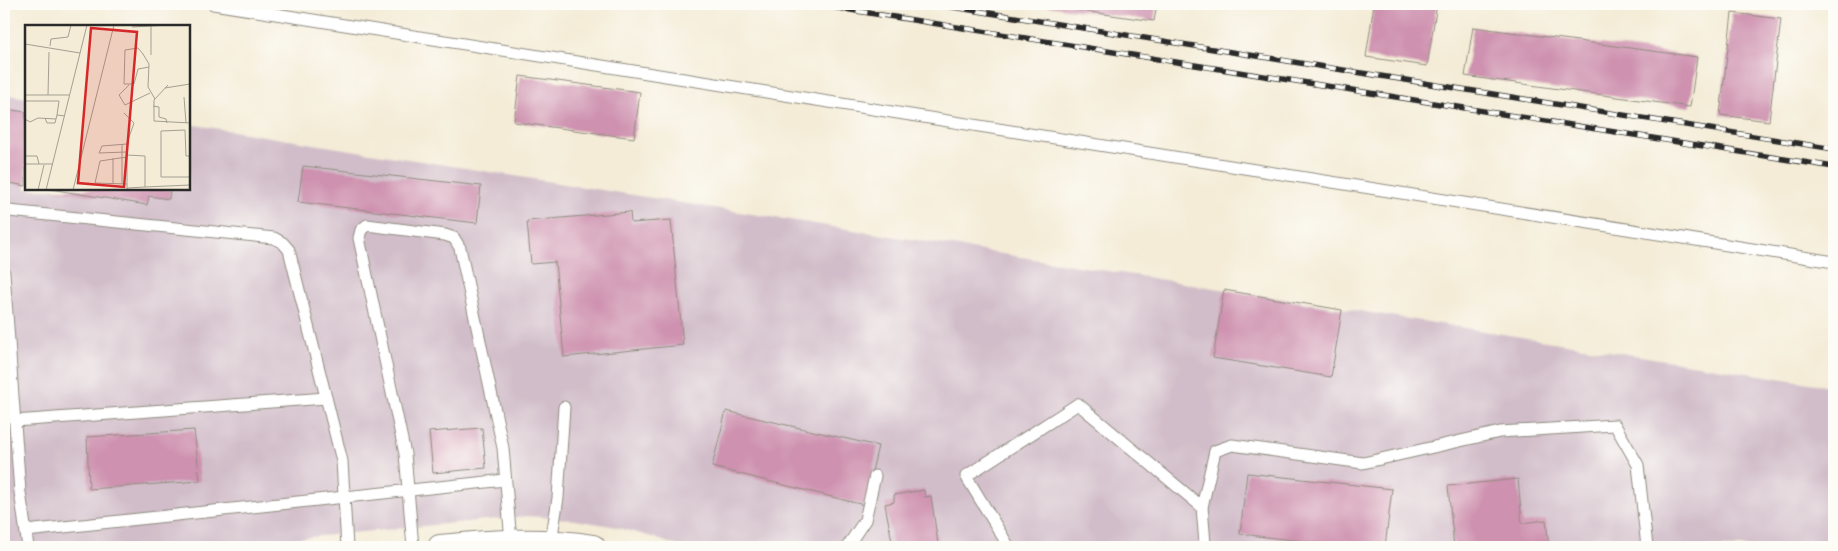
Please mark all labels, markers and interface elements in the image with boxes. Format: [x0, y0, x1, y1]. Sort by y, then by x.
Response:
inset map [25, 25, 190, 190]

